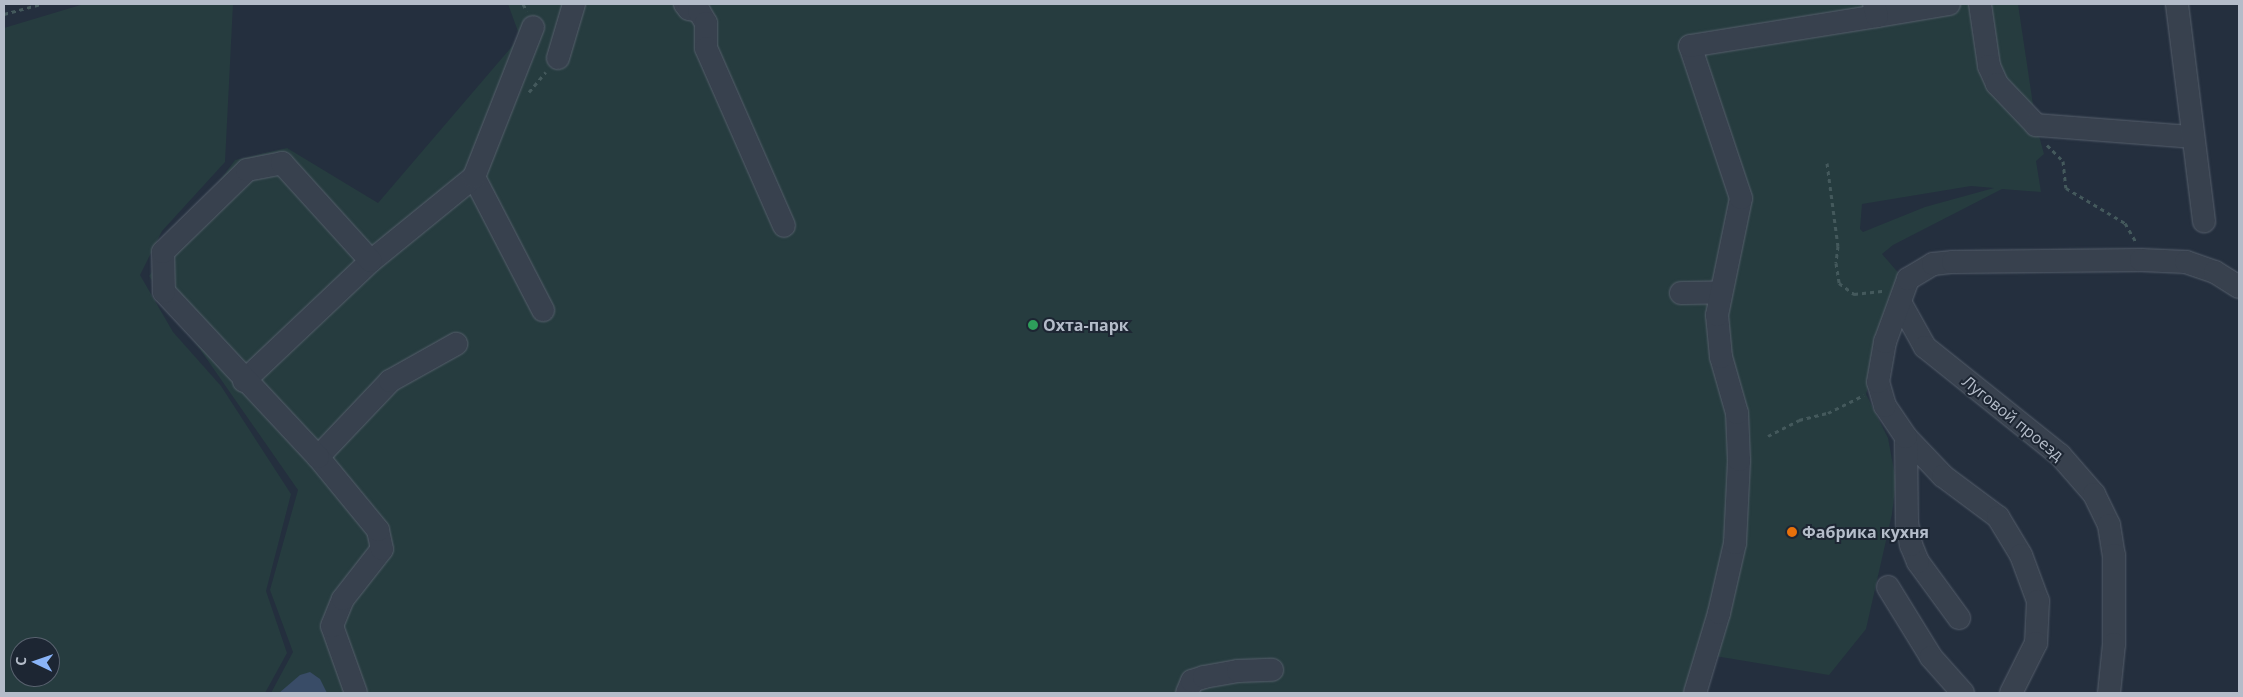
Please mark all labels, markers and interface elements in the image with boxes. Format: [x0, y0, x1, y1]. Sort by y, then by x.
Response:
place label: Охта-парк [1043, 315, 1129, 335]
marker: Охта-парк [1027, 319, 1039, 331]
street label: Луговой проезд [1959, 371, 2067, 465]
place label: Фабрика кухня [1802, 522, 1929, 542]
marker: Фабрика кухня [1786, 526, 1798, 538]
north arrow [10, 637, 60, 687]
text: С [11, 656, 30, 666]

